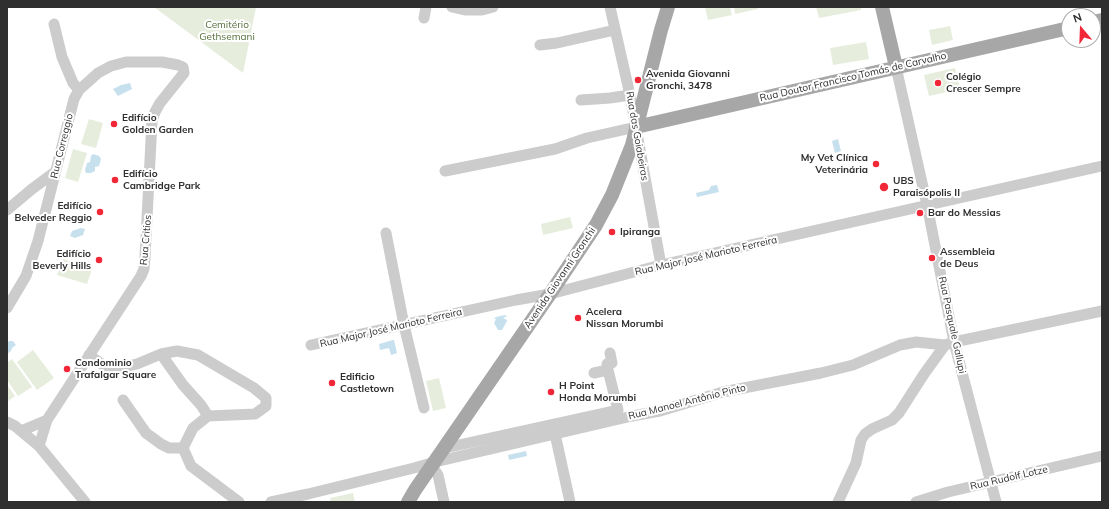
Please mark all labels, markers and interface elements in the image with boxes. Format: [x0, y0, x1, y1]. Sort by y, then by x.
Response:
north arrow [1061, 8, 1101, 48]
text: N [1071, 10, 1084, 26]
park label: Cemitério Gethsemani [199, 19, 255, 42]
street label: Rua Doutor Francisco Tomás de Carvalho [758, 50, 948, 104]
place label: Avenida Giovanni Gronchi, 3478 [646, 68, 730, 92]
place label: Colégio Crescer Sempre [946, 71, 1021, 94]
marker: Avenida Giovanni Gronchi, 3478 [633, 75, 643, 85]
marker: Colégio Crescer Sempre [933, 78, 943, 88]
street label: Rua das Goiabeiras [623, 90, 651, 182]
street label: Rua Correggio [48, 112, 76, 180]
place label: Edifício Golden Garden [122, 112, 194, 136]
marker: Edifício Golden Garden [109, 119, 119, 129]
place label: My Vet Clínica Veterinária [801, 152, 868, 176]
marker: My Vet Clínica Veterinária [871, 159, 881, 169]
place label: Edifício Cambridge Park [123, 168, 200, 192]
marker: Edifício Cambridge Park [110, 175, 120, 185]
place label: UBS Paraisópolis II [893, 175, 960, 198]
marker: UBS Paraisópolis II [878, 181, 890, 193]
place label: Edifício Belveder Reggio [15, 200, 92, 224]
marker: Edifício Belveder Reggio [95, 207, 105, 217]
place label: Bar do Messias [928, 207, 1001, 219]
marker: Bar do Messias [915, 208, 925, 218]
street label: Rua Critios [138, 214, 154, 266]
street label: Avenida Giovanni Gronchi [522, 225, 598, 331]
place label: Ipiranga [620, 226, 660, 238]
marker: Ipiranga [607, 227, 617, 237]
street label: Rua Major José Marioto Ferreira [634, 234, 778, 278]
place label: Assembleia de Deus [940, 246, 995, 270]
place label: Edifício Beverly Hills [33, 248, 91, 272]
marker: Assembleia de Deus [927, 253, 937, 263]
marker: Edifício Beverly Hills [94, 255, 104, 265]
street label: Rua Pasquale Gallupi [936, 275, 968, 375]
street label: Rua Major José Marioto Ferreira [319, 306, 463, 350]
place label: Acelera Nissan Morumbi [586, 306, 663, 330]
marker: Acelera Nissan Morumbi [573, 313, 583, 323]
place label: Condominio Trafalgar Square [75, 357, 156, 380]
marker: Condominio Trafalgar Square [62, 364, 72, 374]
place label: Edificio Castletown [340, 371, 394, 394]
marker: Edificio Castletown [327, 378, 337, 388]
place label: H Point Honda Morumbi [559, 380, 636, 404]
street label: Rua Manoel Antônio Pinto [627, 382, 747, 422]
marker: H Point Honda Morumbi [546, 387, 556, 397]
street label: Rua Rudolf Lotze [969, 463, 1049, 493]

